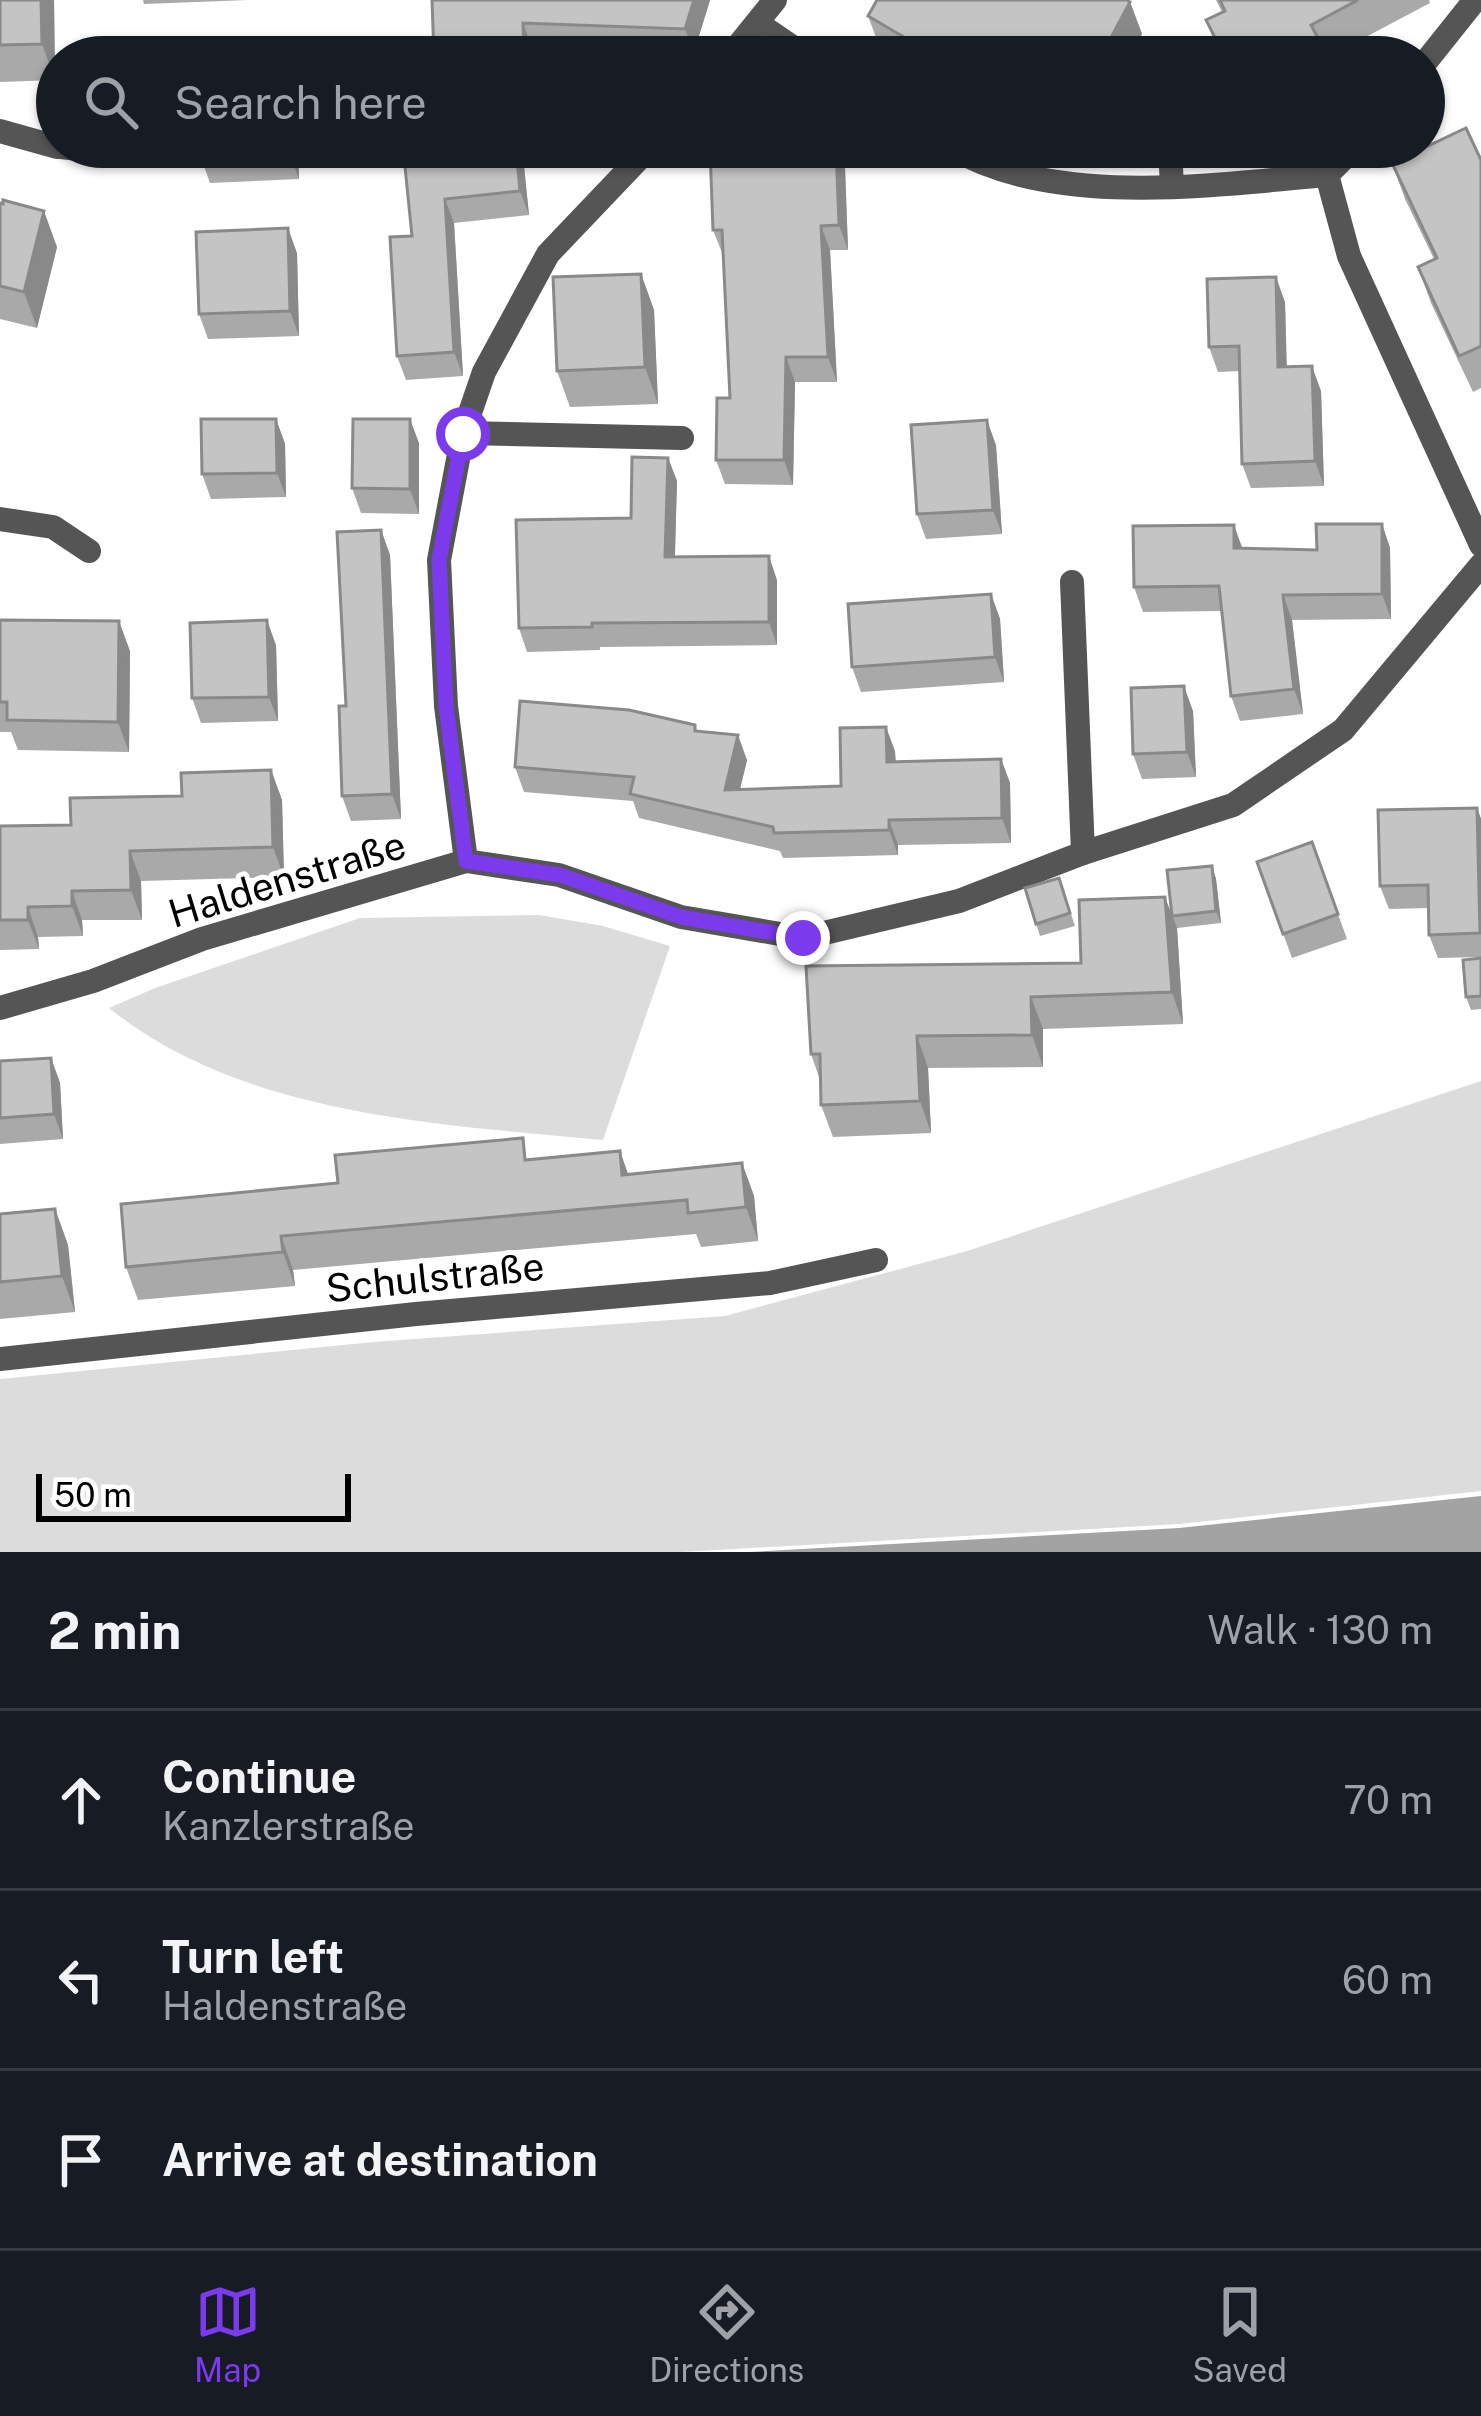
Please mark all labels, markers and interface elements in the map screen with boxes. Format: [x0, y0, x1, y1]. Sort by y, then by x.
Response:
search box [36, 36, 1445, 168]
icon: search [78, 69, 144, 135]
text: Search here [174, 76, 427, 129]
route start [436, 407, 490, 461]
street label: Haldenstraße [163, 821, 411, 937]
route end [776, 911, 830, 965]
street label: Schulstraße [324, 1243, 546, 1311]
scale bar [36, 1468, 351, 1521]
text: 50 m [54, 1476, 132, 1514]
text: 2 min [48, 1601, 182, 1660]
text: Walk · 130 m [1208, 1607, 1433, 1653]
text: Continue [162, 1750, 356, 1803]
icon: ahead [48, 1767, 114, 1833]
text: 70 m [1343, 1777, 1433, 1823]
text: Kanzlerstraße [162, 1803, 415, 1849]
text: Turn left [162, 1930, 344, 1983]
icon: left [48, 1947, 114, 2013]
text: 60 m [1342, 1957, 1433, 2003]
text: Haldenstraße [162, 1983, 407, 2029]
icon: arrive [48, 2127, 114, 2193]
text: Arrive at destination [162, 2133, 598, 2186]
tab: Map [194, 2279, 261, 2389]
tab: Directions [649, 2279, 804, 2389]
tab: Saved [1193, 2279, 1287, 2389]

